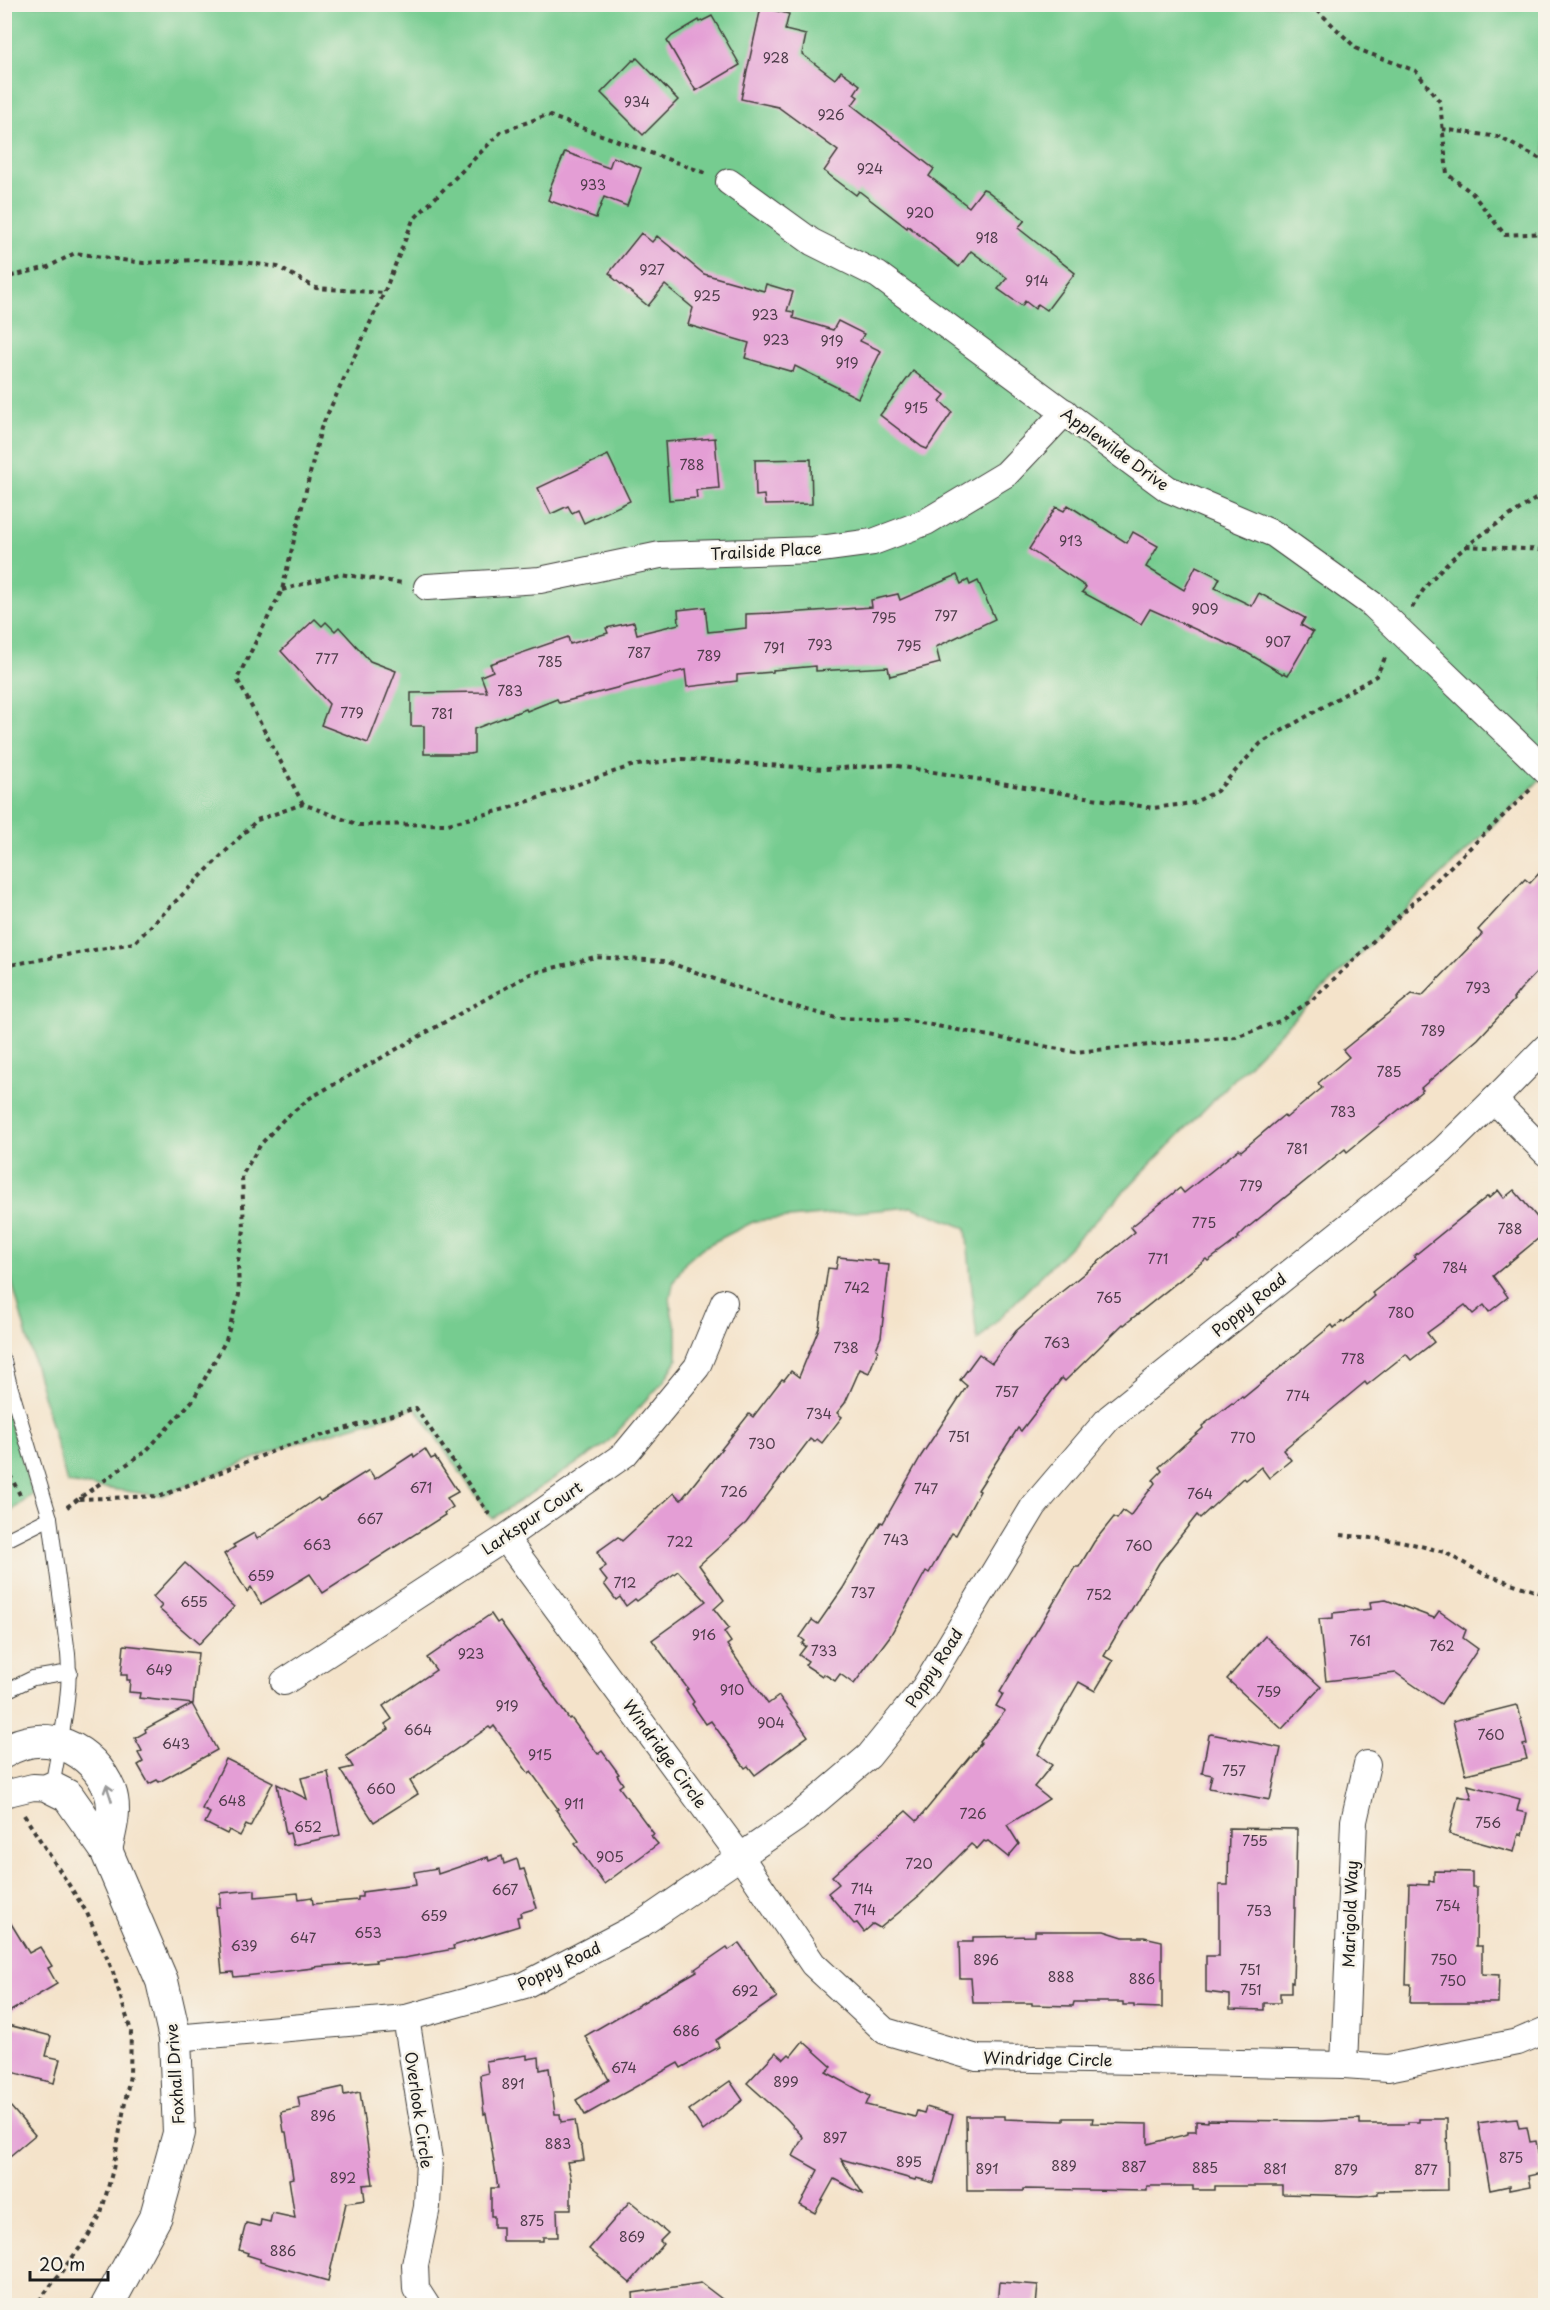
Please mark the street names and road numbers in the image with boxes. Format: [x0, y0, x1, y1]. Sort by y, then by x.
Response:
street label: Applewilde Drive [1057, 401, 1175, 496]
street label: Trailside Place [710, 535, 823, 565]
street label: Poppy Road [1206, 1266, 1291, 1342]
street label: Larkspur Court [476, 1474, 587, 1560]
street label: Poppy Road [898, 1623, 968, 1712]
street label: Windridge Circle [618, 1694, 714, 1813]
street label: Marigold Way [1335, 1860, 1363, 1968]
street label: Poppy Road [513, 1935, 604, 1996]
street label: Foxhall Drive [159, 2023, 189, 2125]
street label: Windridge Circle [983, 2045, 1113, 2071]
street label: Overlook Circle [400, 2050, 440, 2170]

